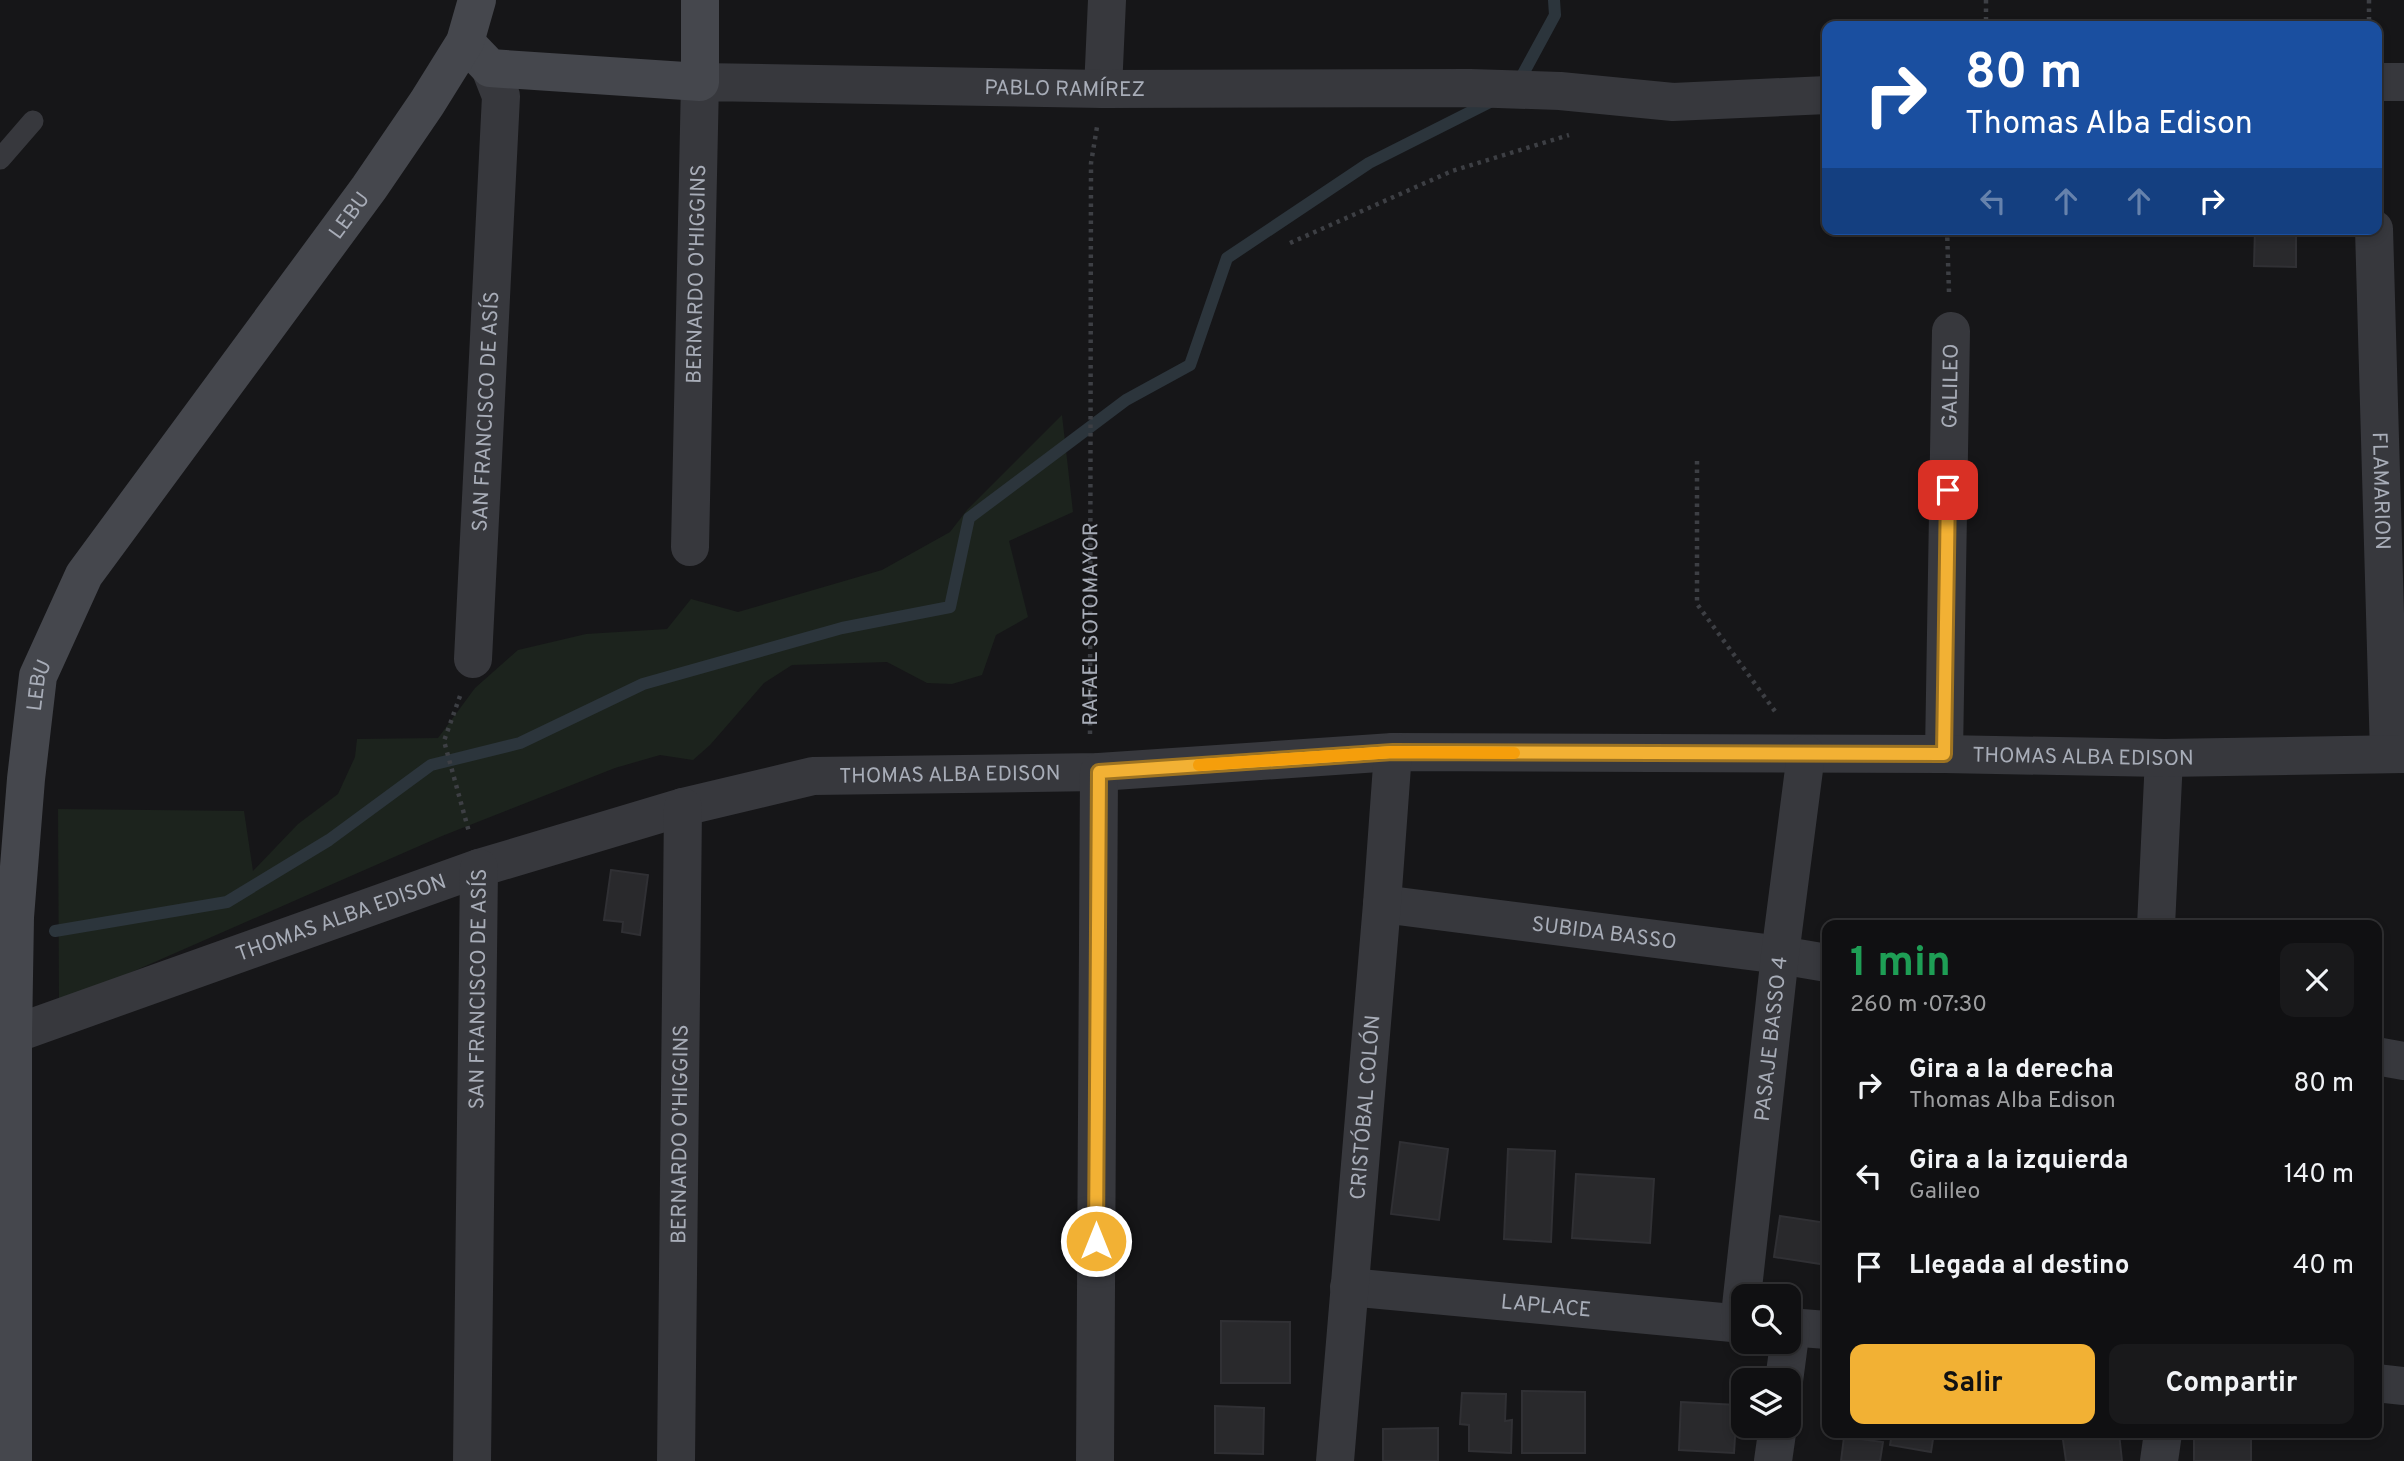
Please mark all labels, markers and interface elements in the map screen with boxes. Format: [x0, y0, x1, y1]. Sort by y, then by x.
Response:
text: 80 m [1965, 44, 2082, 106]
icon: right [1850, 49, 1941, 140]
street label: PABLO RAMÍREZ [984, 75, 1145, 104]
text: Thomas Alba Edison [1965, 105, 2253, 145]
street label: BERNARDO O'HIGGINS [682, 164, 713, 384]
icon: left [1974, 182, 2012, 220]
icon: ahead [2047, 182, 2085, 220]
icon: ahead [2120, 182, 2158, 220]
icon: right [2193, 182, 2231, 220]
street label: LEBU [324, 187, 377, 245]
street label: SAN FRANCISCO DE ASÍS [467, 290, 506, 532]
street label: GALILEO [1937, 343, 1966, 429]
street label: FLAMARION [2365, 432, 2395, 550]
pin [1918, 460, 1978, 520]
icon: arrive [1929, 471, 1967, 509]
street label: RAFAEL SOTOMAYOR [1078, 522, 1105, 726]
street label: LEBU [22, 656, 59, 713]
street label: THOMAS ALBA EDISON [1972, 743, 2194, 773]
street label: THOMAS ALBA EDISON [839, 761, 1061, 791]
street label: SAN FRANCISCO DE ASÍS [464, 868, 494, 1110]
street label: THOMAS ALBA EDISON [233, 869, 450, 969]
street label: SUBIDA BASSO [1530, 911, 1678, 957]
text: 1 min [1850, 938, 1951, 991]
button: close [2280, 943, 2354, 1017]
street label: PASAJE BASSO 4 [1750, 955, 1795, 1123]
text: 260 m · 07:30 [1850, 991, 1987, 1020]
street label: CRISTÓBAL COLÓN [1345, 1014, 1388, 1201]
street label: BERNARDO O'HIGGINS [666, 1024, 696, 1244]
text: Gira a la derecha [1909, 1054, 2114, 1087]
icon: right [1850, 1066, 1888, 1104]
text: 80 m [2294, 1068, 2354, 1101]
text: Thomas Alba Edison [1909, 1087, 2116, 1116]
text: Gira a la izquierda [1909, 1145, 2128, 1178]
icon: left [1850, 1157, 1888, 1195]
text: 140 m [2284, 1159, 2354, 1192]
text: Galileo [1909, 1178, 1980, 1207]
position arrow [1059, 1204, 1133, 1278]
icon: arrive [1850, 1248, 1888, 1286]
text: Llegada al destino [1909, 1250, 2129, 1283]
text: 40 m [2293, 1250, 2354, 1283]
map controls [1731, 1284, 1801, 1438]
button: search [1731, 1284, 1801, 1354]
street label: LAPLACE [1500, 1289, 1592, 1325]
button: Salir [1850, 1344, 2095, 1424]
button: Compartir [2109, 1344, 2354, 1424]
button: layers [1731, 1368, 1801, 1438]

